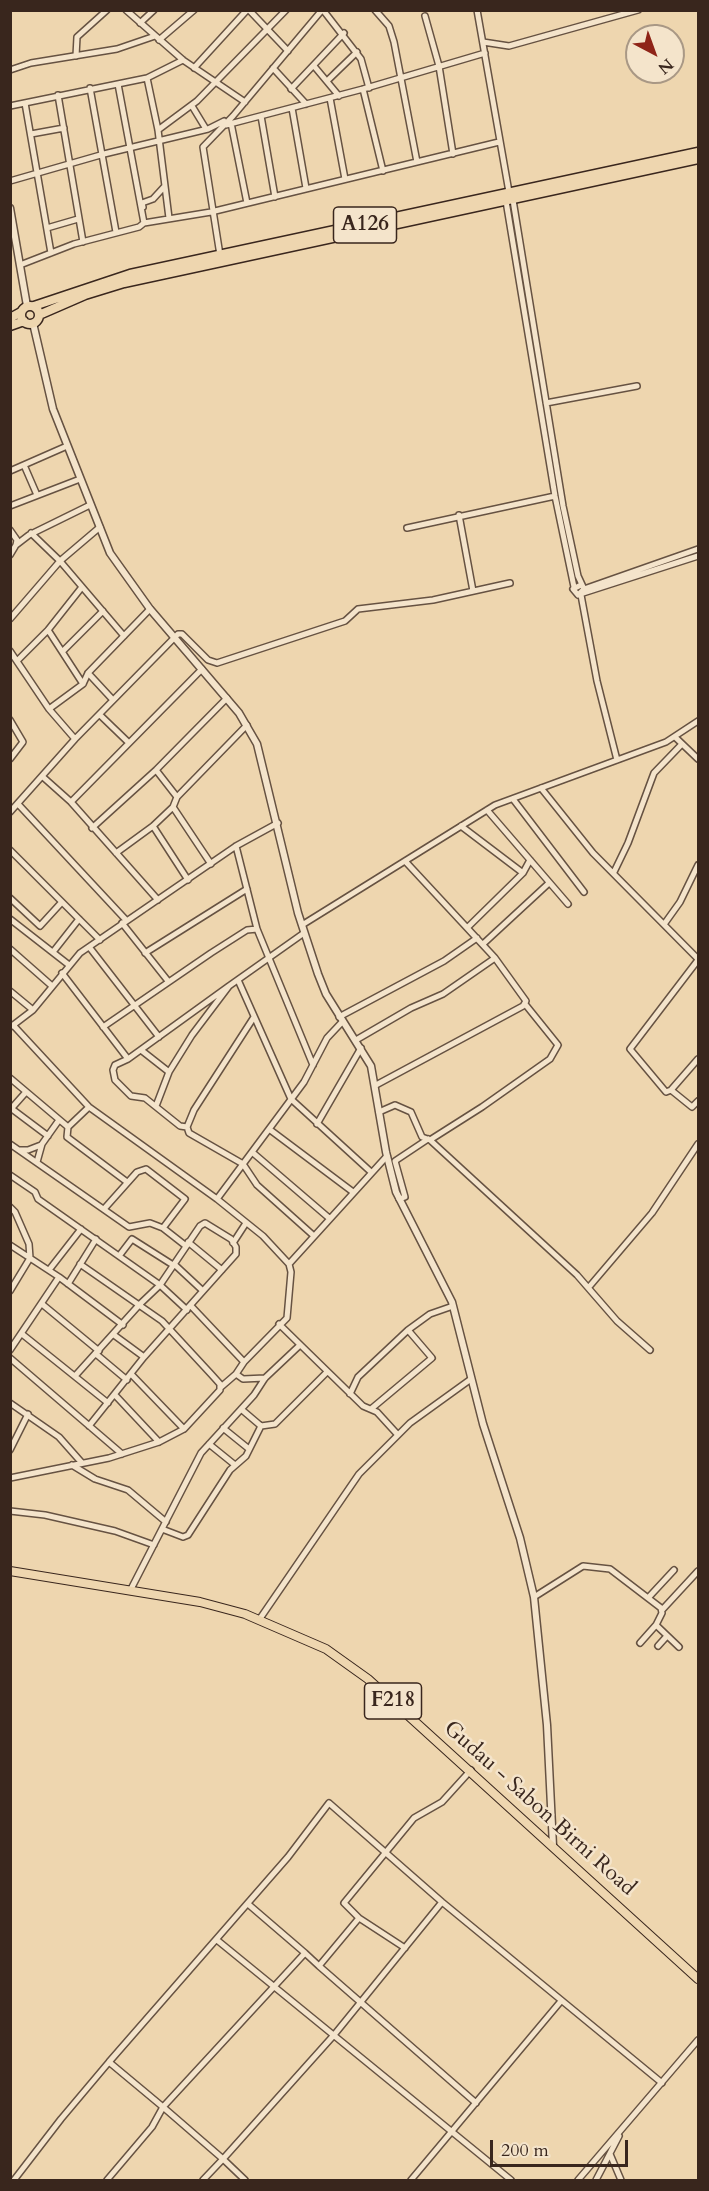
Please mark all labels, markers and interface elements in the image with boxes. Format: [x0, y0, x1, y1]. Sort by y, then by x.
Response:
north arrow [625, 24, 685, 84]
text: N [653, 53, 678, 79]
road number: A126 [334, 207, 397, 243]
road number: F218 [364, 1683, 422, 1719]
street label: Gudau - Sabon Birni Road [438, 1716, 640, 1902]
scale bar [493, 2128, 631, 2166]
text: 200 m [501, 2138, 549, 2163]

